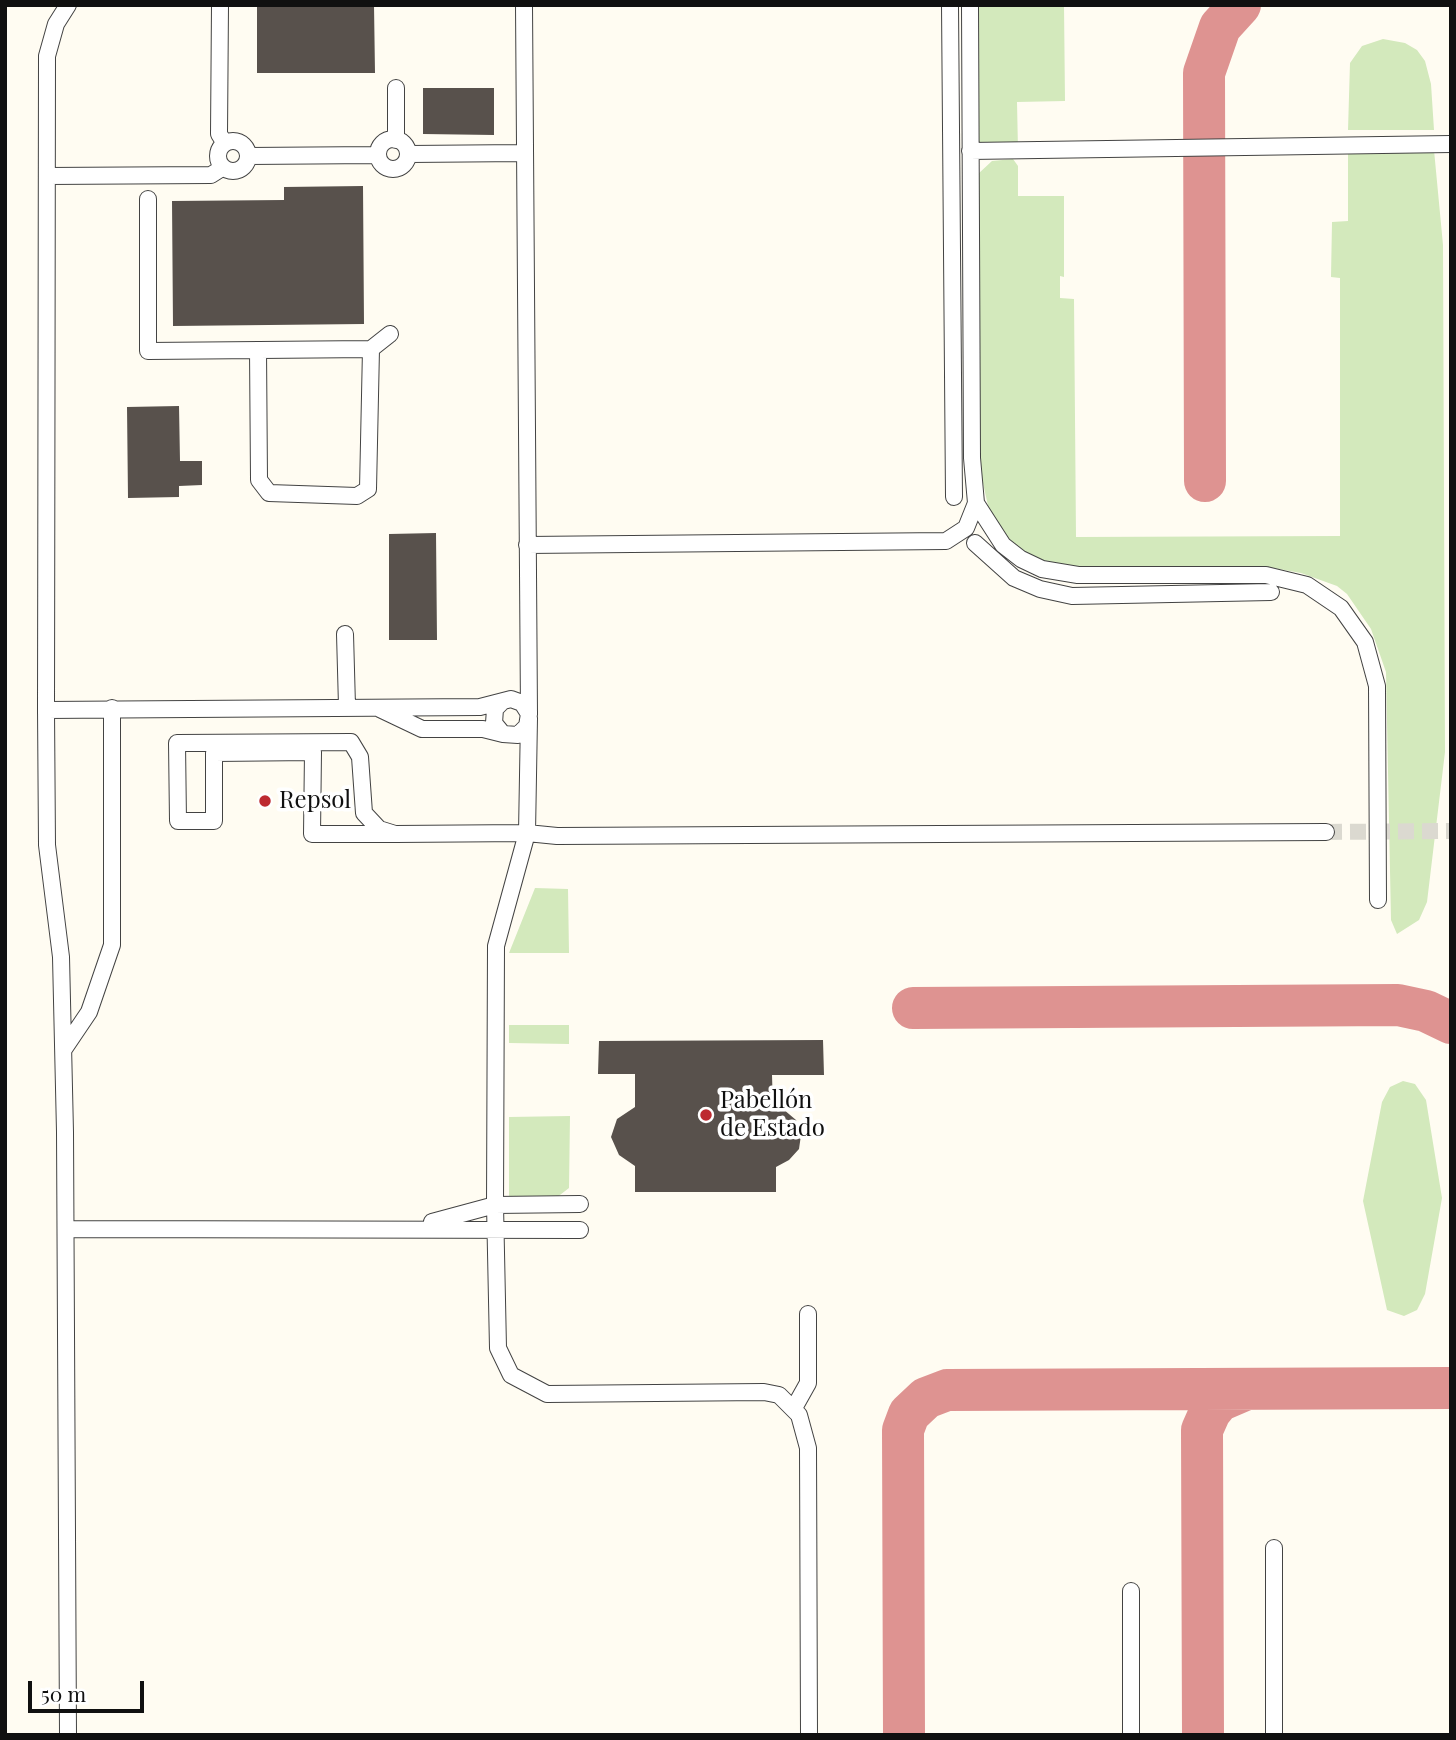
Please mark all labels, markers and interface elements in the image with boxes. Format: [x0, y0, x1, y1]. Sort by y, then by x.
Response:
place label: Repsol [279, 787, 351, 815]
marker: Repsol [257, 793, 273, 809]
place label: Pabellón de Estado [720, 1087, 825, 1143]
marker: Pabellón de Estado [698, 1107, 714, 1123]
scale bar [32, 1666, 147, 1710]
text: 50 m [41, 1679, 86, 1707]

